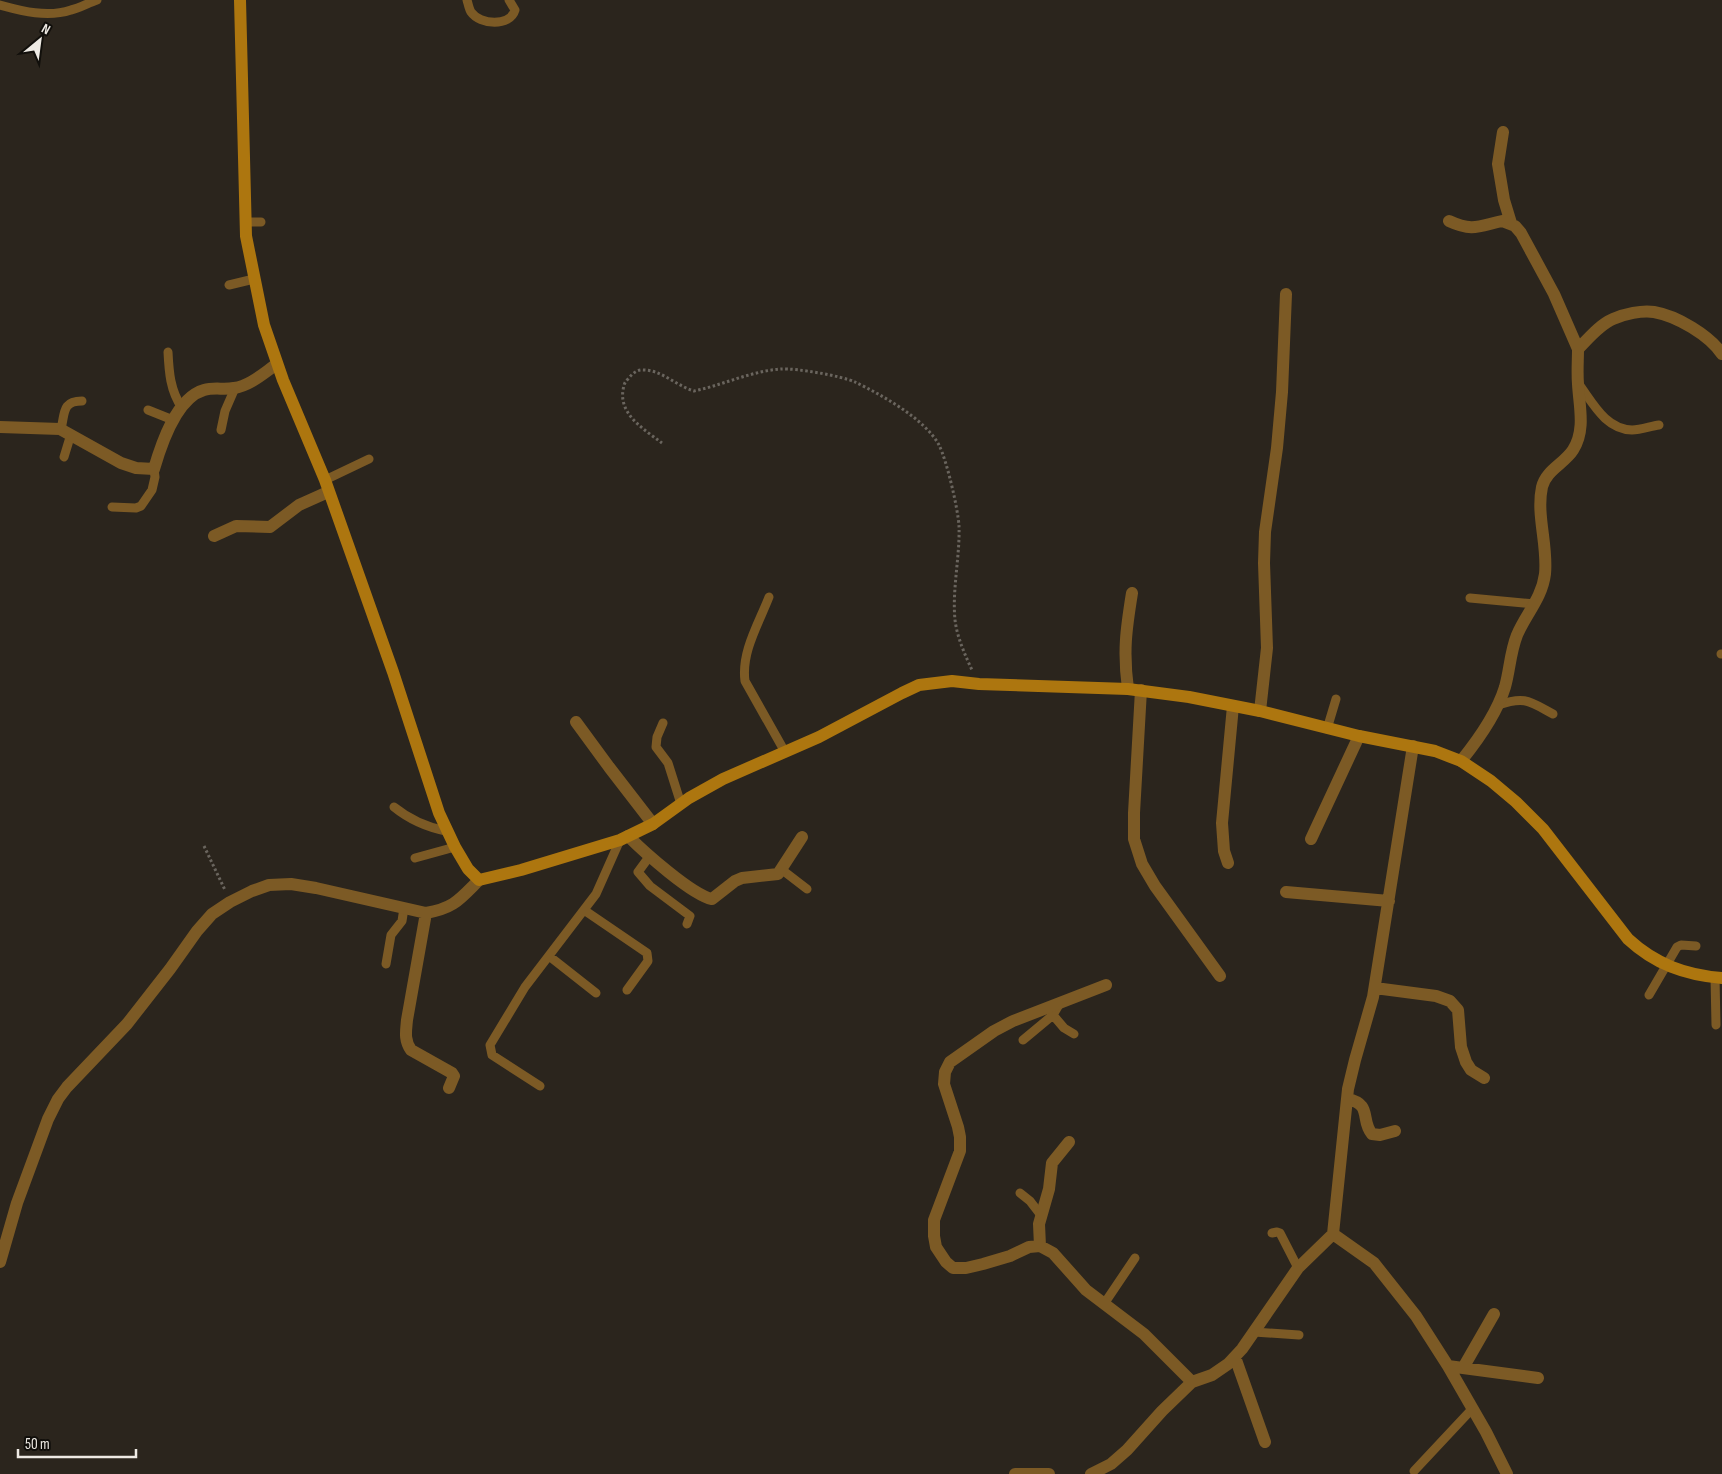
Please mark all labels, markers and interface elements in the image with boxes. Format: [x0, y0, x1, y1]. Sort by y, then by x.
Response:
north arrow [15, 15, 65, 65]
text: N [39, 20, 53, 38]
scale bar [18, 1426, 135, 1458]
text: 50 m [25, 1435, 50, 1454]

